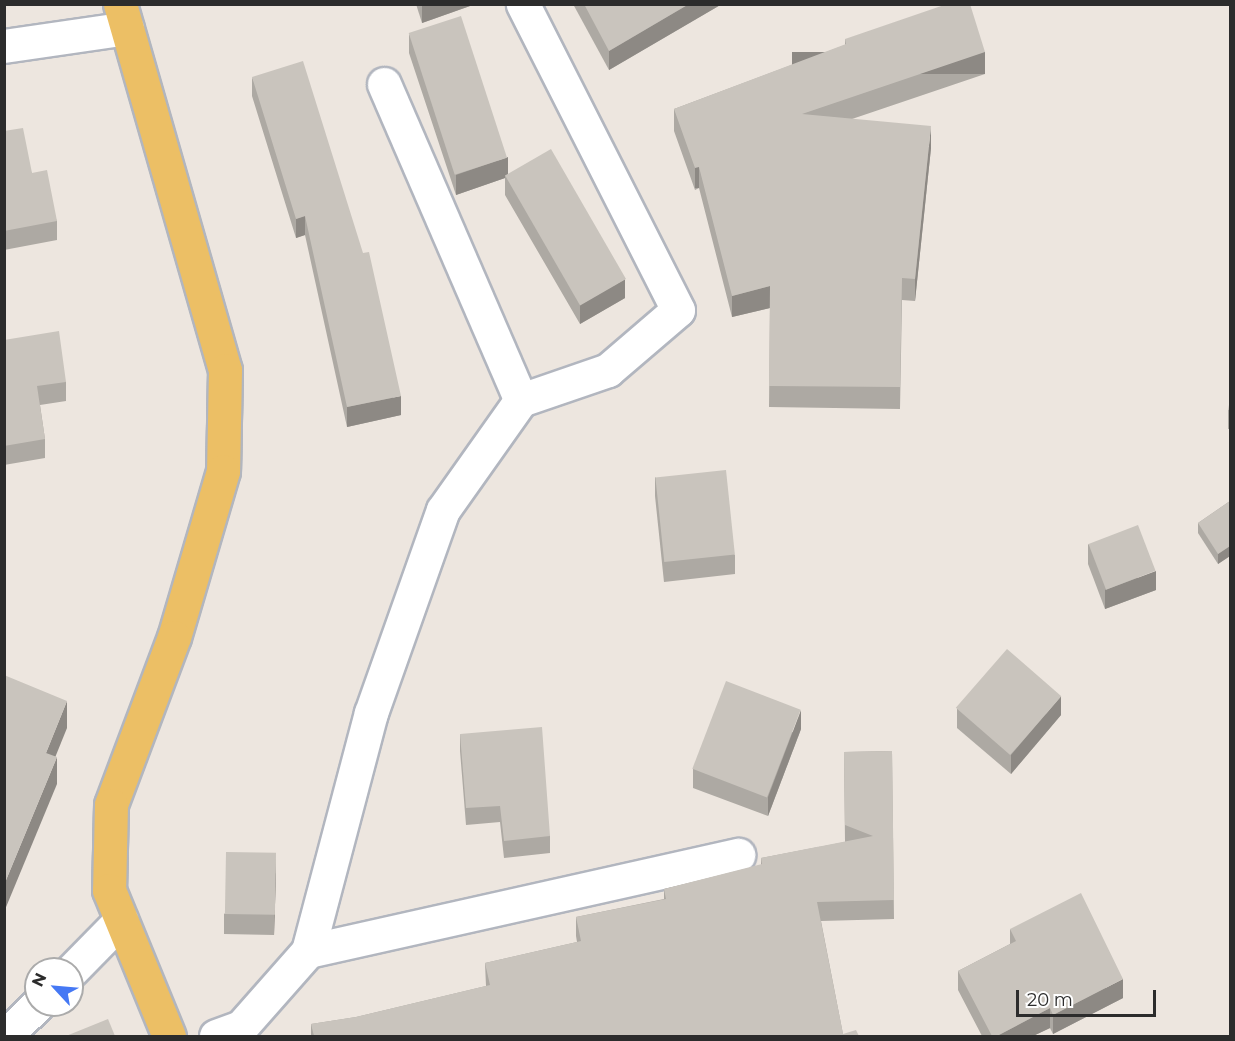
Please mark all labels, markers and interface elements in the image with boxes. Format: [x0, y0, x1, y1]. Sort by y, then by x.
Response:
north arrow [24, 957, 84, 1017]
text: N [28, 970, 51, 990]
scale bar [1019, 978, 1158, 1016]
text: 20 m [1027, 989, 1073, 1011]

